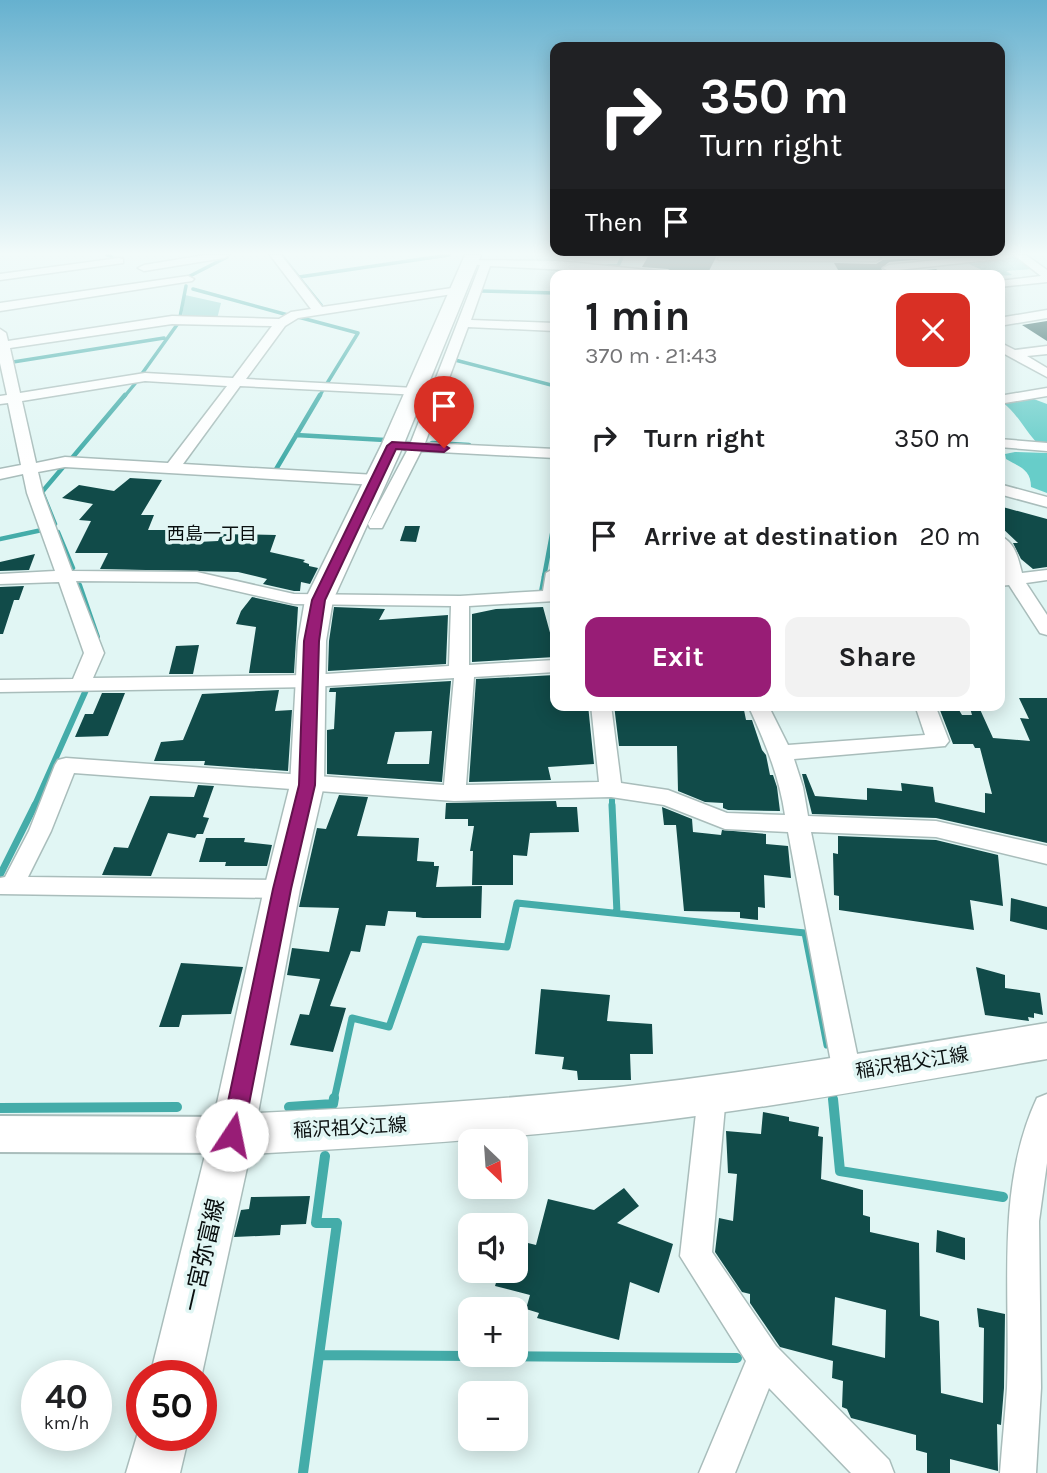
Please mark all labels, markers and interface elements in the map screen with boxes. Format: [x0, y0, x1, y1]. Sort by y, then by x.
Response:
text: 350 m [700, 68, 849, 125]
icon: right [585, 70, 676, 161]
text: Turn right [700, 127, 842, 164]
icon: arrive [657, 203, 695, 241]
text: Then [585, 207, 643, 238]
text: 1 min [585, 291, 690, 341]
button: close [896, 293, 970, 367]
text: 370 m · 21:43 [585, 342, 718, 369]
pin [414, 376, 474, 448]
icon: arrive [425, 387, 463, 425]
icon: right [585, 419, 623, 457]
text: Turn right [644, 423, 765, 454]
text: 350 m [894, 423, 970, 454]
icon: arrive [585, 517, 623, 555]
text: Arrive at destination [644, 521, 898, 552]
text: 20 m [919, 521, 980, 552]
district label: 西島一丁目 [167, 523, 257, 545]
button: Exit [585, 617, 771, 697]
button: Share [785, 617, 970, 697]
street label: 稲沢祖父江線 [854, 1043, 970, 1083]
position arrow [195, 1098, 269, 1172]
street label: 稲沢祖父江線 [292, 1114, 408, 1142]
north arrow [458, 1129, 528, 1199]
map controls [458, 1129, 528, 1451]
street label: 一宮弥富線 [178, 1196, 230, 1314]
button: sound [458, 1213, 528, 1283]
button: + [458, 1297, 528, 1367]
speed limit sign: 50 [126, 1360, 217, 1451]
text: 40 [45, 1376, 88, 1417]
button: − [458, 1381, 528, 1451]
text: km/h [44, 1412, 89, 1434]

